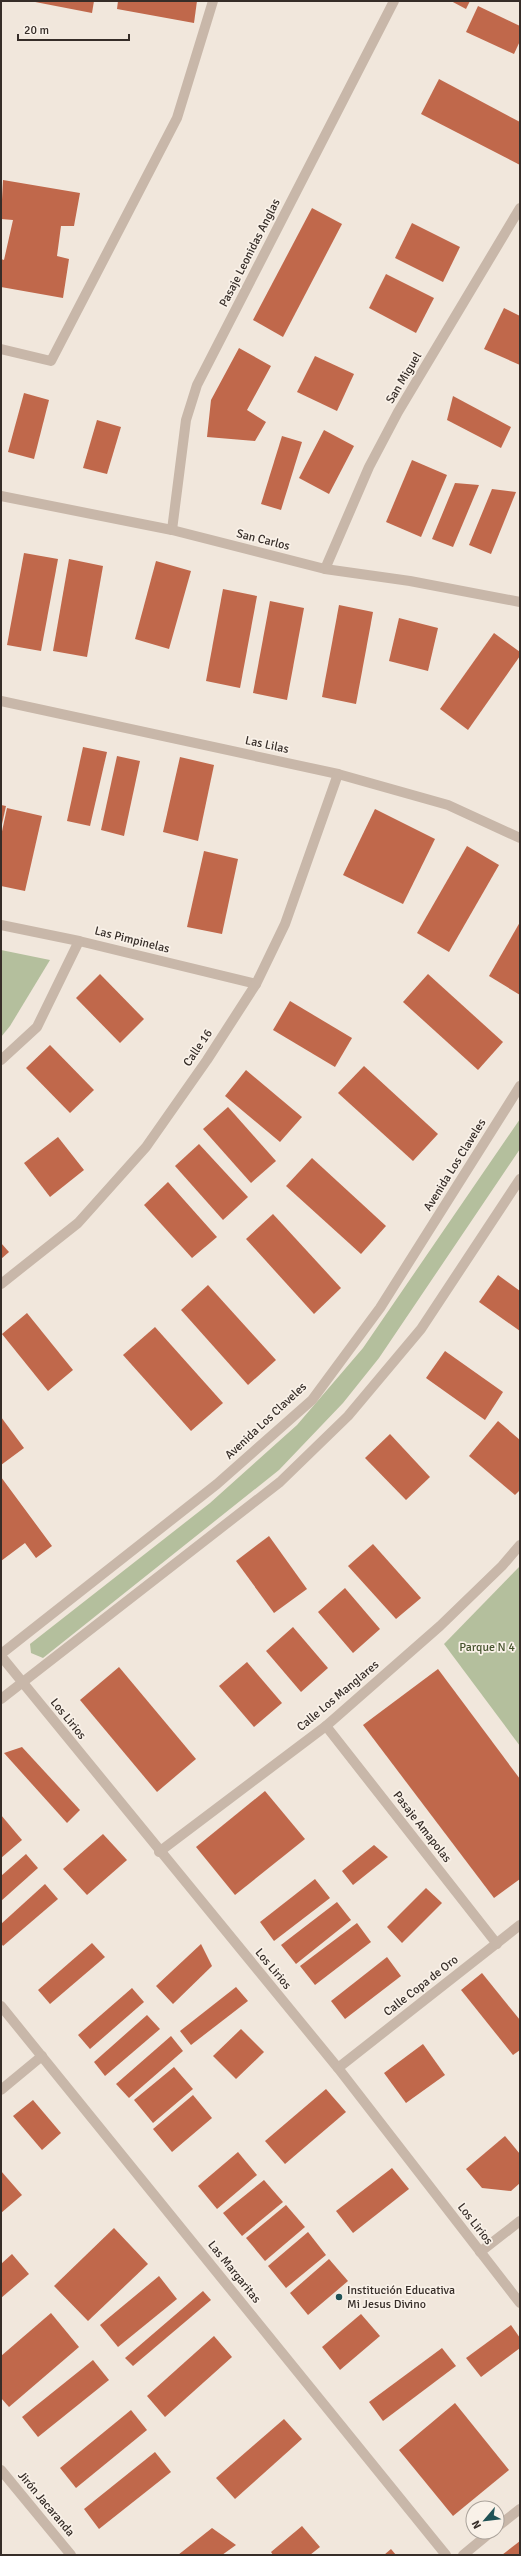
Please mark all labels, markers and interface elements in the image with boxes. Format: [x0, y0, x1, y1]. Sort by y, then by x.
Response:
scale bar [18, 16, 129, 42]
text: 20 m [24, 23, 49, 38]
street label: Pasaje Leonidas Anglas [216, 196, 284, 310]
street label: San Miguel [383, 349, 425, 406]
street label: San Carlos [235, 526, 291, 554]
street label: Las Lilas [244, 733, 290, 757]
street label: Las Pimpinelas [93, 923, 171, 957]
street label: Calle 16 [180, 1027, 216, 1069]
street label: Avenida Los Claveles [421, 1116, 489, 1214]
street label: Avenida Los Claveles [222, 1379, 310, 1463]
park label: Parque N 4 [459, 1640, 515, 1655]
street label: Calle Los Manglares [294, 1657, 382, 1735]
street label: Los Lirios [47, 1695, 89, 1743]
street label: Pasaje Amapolas [389, 1788, 455, 1866]
street label: Los Lirios [252, 1946, 294, 1992]
street label: Calle Copa de Oro [381, 1952, 461, 2020]
street label: Los Lirios [454, 2200, 496, 2248]
street label: Las Margaritas [204, 2238, 264, 2306]
place label: Institución Educativa Mi Jesus Divino [347, 2283, 455, 2312]
marker: Institución Educativa Mi Jesus Divino [334, 2292, 344, 2302]
street label: Jirón Jacaranda [14, 2468, 78, 2540]
north arrow [465, 2500, 505, 2540]
text: N [469, 2518, 484, 2531]

